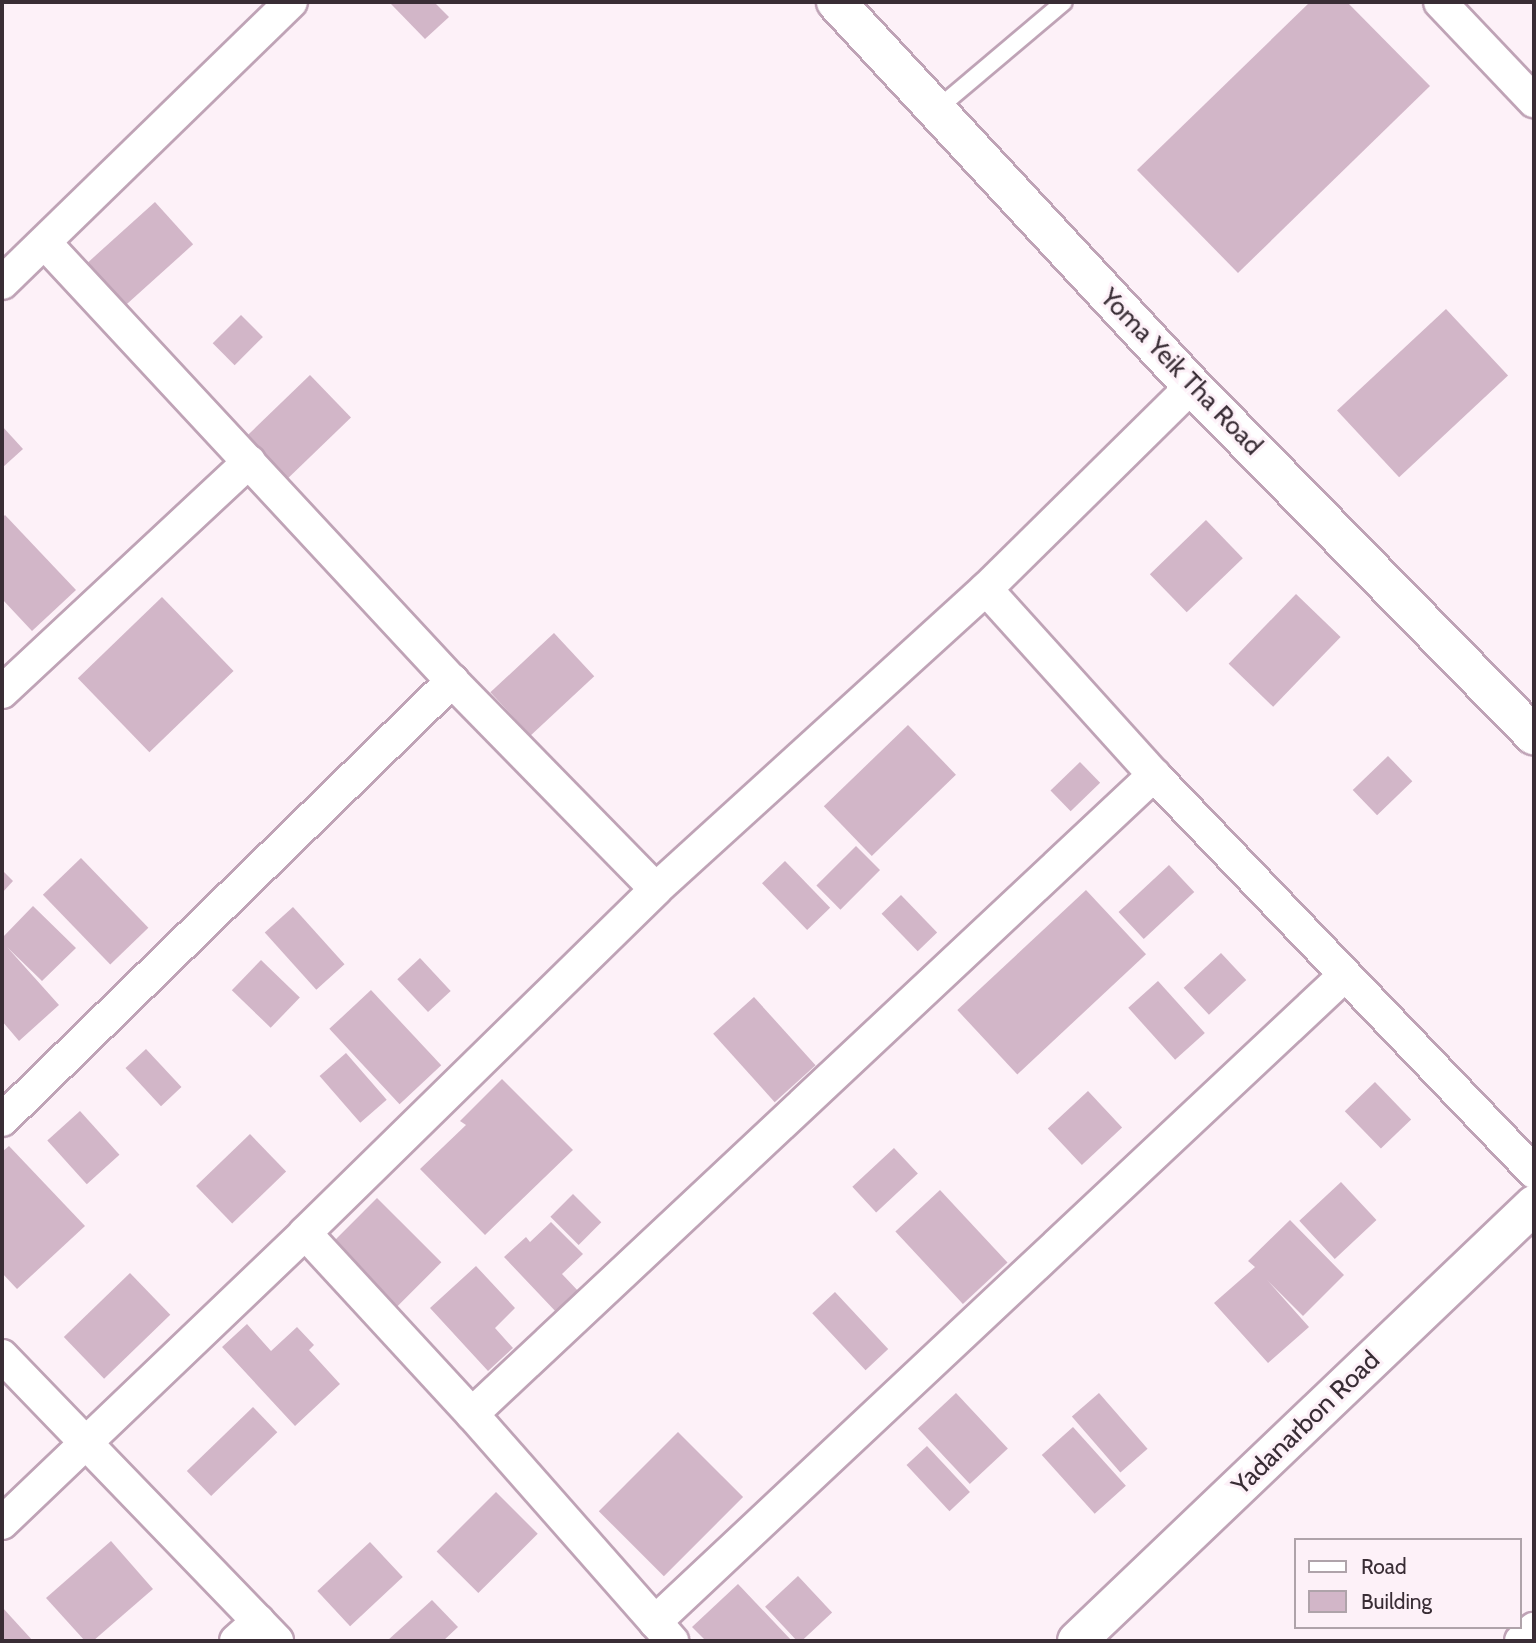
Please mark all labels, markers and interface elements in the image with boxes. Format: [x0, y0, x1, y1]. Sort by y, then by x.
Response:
street label: Yoma Yeik Tha Road [1094, 282, 1268, 462]
street label: Yadanarbon Road [1226, 1345, 1386, 1501]
legend [1294, 1538, 1522, 1629]
text: Road [1361, 1554, 1407, 1579]
text: Building [1361, 1589, 1432, 1614]

